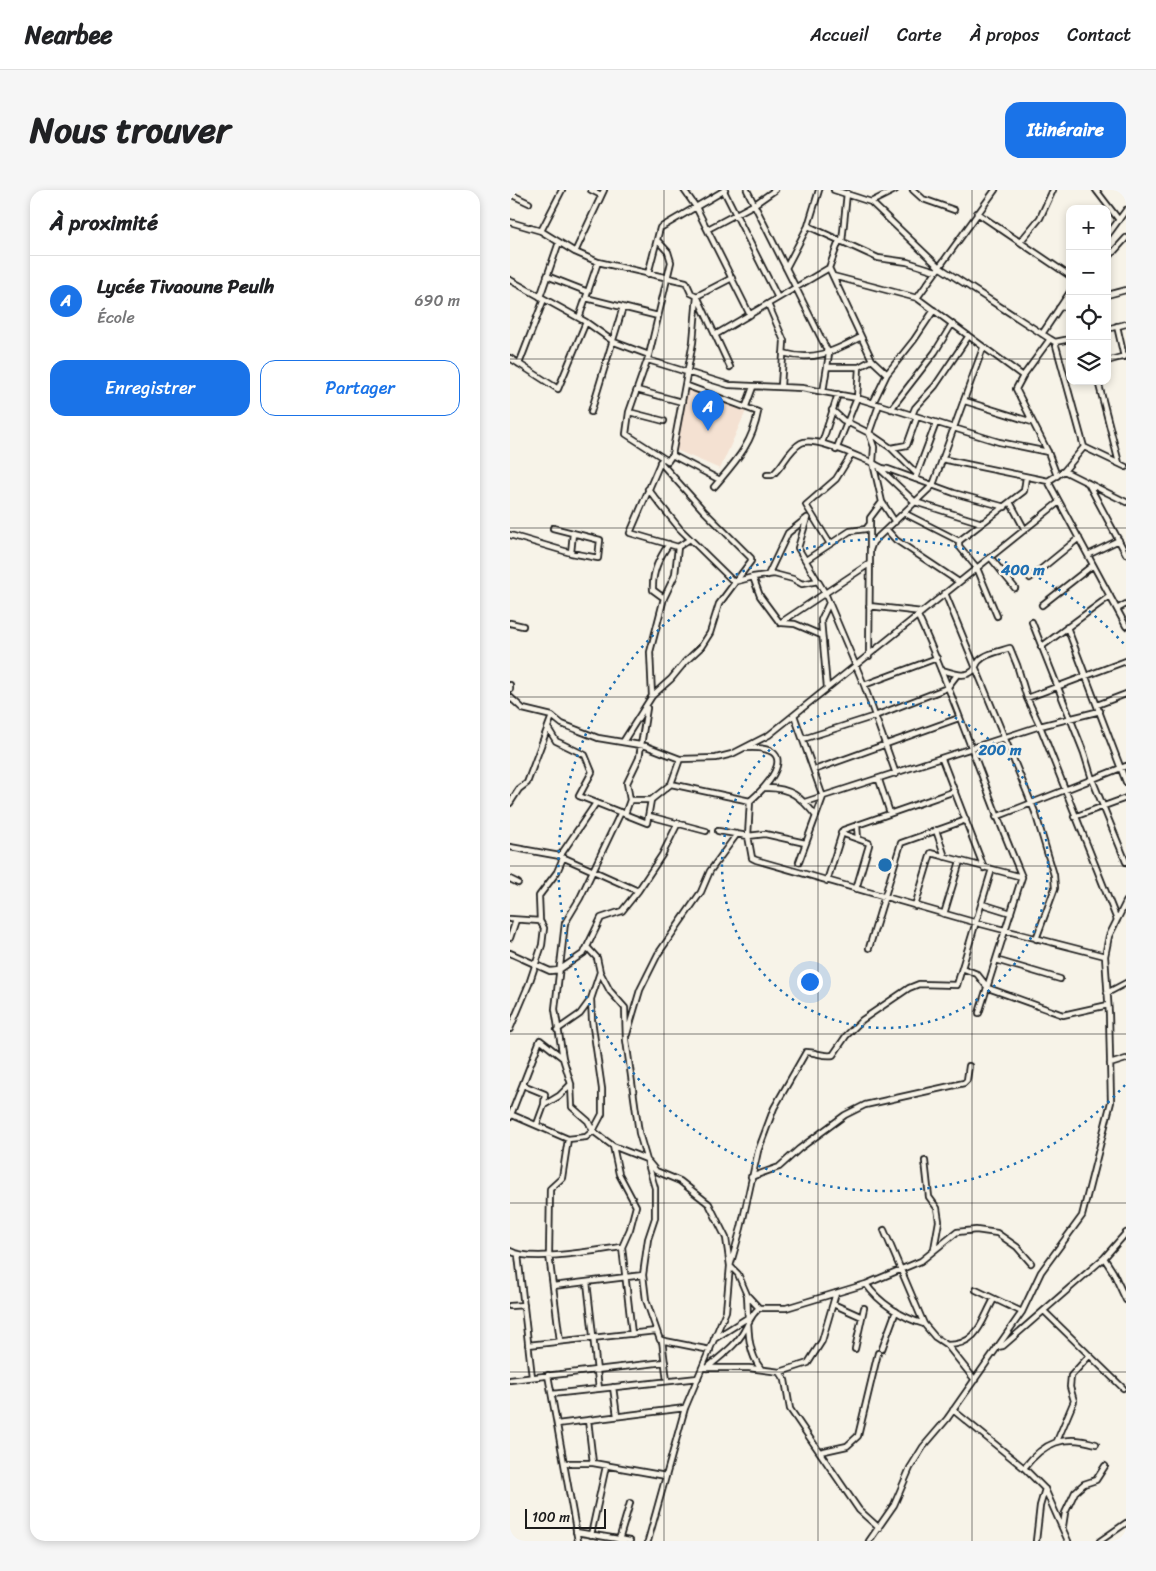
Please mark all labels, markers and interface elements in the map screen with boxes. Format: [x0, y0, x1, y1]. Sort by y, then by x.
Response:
text: Nearbee [25, 14, 113, 56]
text: Accueil [810, 19, 869, 51]
text: Carte [897, 19, 942, 51]
text: À propos [970, 19, 1039, 51]
text: Contact [1067, 19, 1131, 51]
text: Nous trouver [30, 99, 230, 161]
button: Itinéraire [1005, 102, 1126, 158]
text: À proximité [50, 204, 158, 242]
map controls [1066, 205, 1111, 385]
button: + [1066, 205, 1111, 250]
button: − [1066, 250, 1111, 295]
text: Lycée Tivaoune Peulh [97, 270, 274, 303]
text: A [61, 286, 71, 315]
text: 690 m [415, 286, 460, 315]
button: locate [1066, 295, 1111, 340]
text: École [97, 303, 135, 332]
button: layers [1066, 340, 1111, 385]
button: Enregistrer [50, 360, 250, 416]
button: Partager [260, 360, 460, 416]
pin: A [692, 390, 724, 431]
text: 400 m [1000, 557, 1045, 583]
text: 200 m [977, 737, 1022, 763]
centre of rings [876, 856, 894, 874]
your location [797, 969, 823, 995]
text: 100 m [532, 1505, 570, 1530]
scale bar [525, 1506, 606, 1529]

